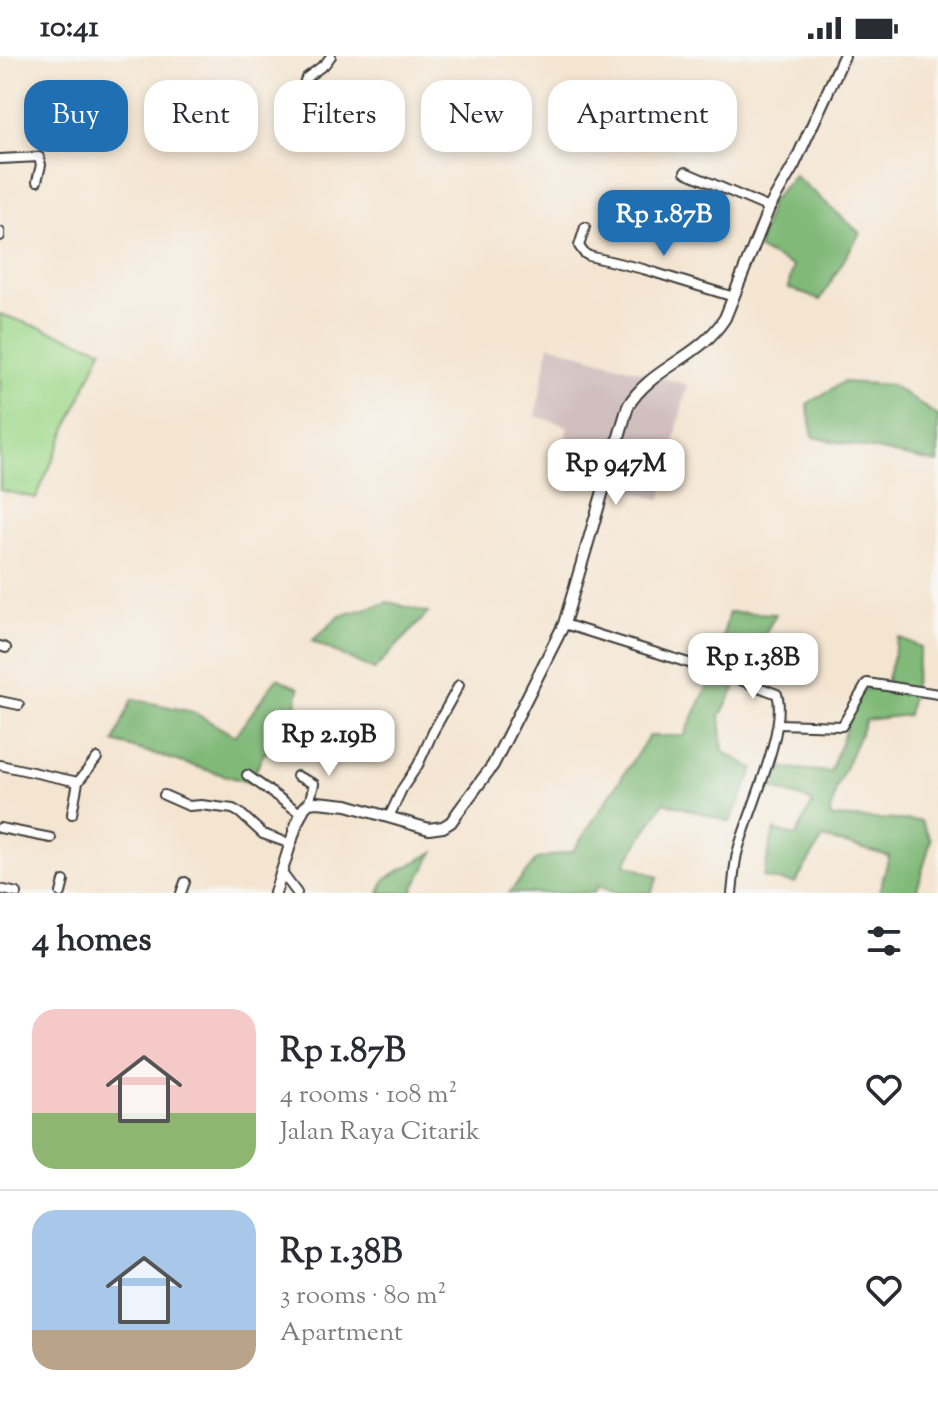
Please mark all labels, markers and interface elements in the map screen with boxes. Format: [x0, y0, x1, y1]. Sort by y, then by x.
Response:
text: 10:41 [40, 7, 99, 50]
chip: Buy [24, 80, 128, 152]
chip: Rent [144, 80, 258, 152]
chip: Filters [274, 80, 405, 152]
chip: New [421, 80, 532, 152]
chip: Apartment [548, 80, 737, 152]
pin: Rp 1.87B [581, 190, 747, 258]
text: Rp 1.87B [616, 197, 712, 234]
pin: Rp 947M [542, 439, 690, 507]
text: Rp 947M [566, 446, 666, 483]
pin: Rp 1.38B [670, 633, 836, 701]
text: Rp 1.38B [706, 640, 800, 677]
pin: Rp 2.19B [246, 710, 412, 778]
text: Rp 2.19B [282, 717, 376, 754]
text: 4 homes [32, 917, 152, 966]
icon: filters [862, 919, 906, 963]
text: Rp 1.87B [280, 1028, 406, 1077]
icon: home [96, 1041, 192, 1137]
icon: heart [862, 1067, 906, 1111]
text: 4 rooms · 108 m² [280, 1077, 457, 1114]
text: Jalan Raya Citarik [280, 1114, 480, 1151]
text: Rp 1.38B [280, 1229, 402, 1278]
icon: home [96, 1242, 192, 1338]
icon: heart [862, 1268, 906, 1312]
text: 3 rooms · 80 m² [280, 1278, 446, 1315]
text: Apartment [280, 1315, 403, 1352]

